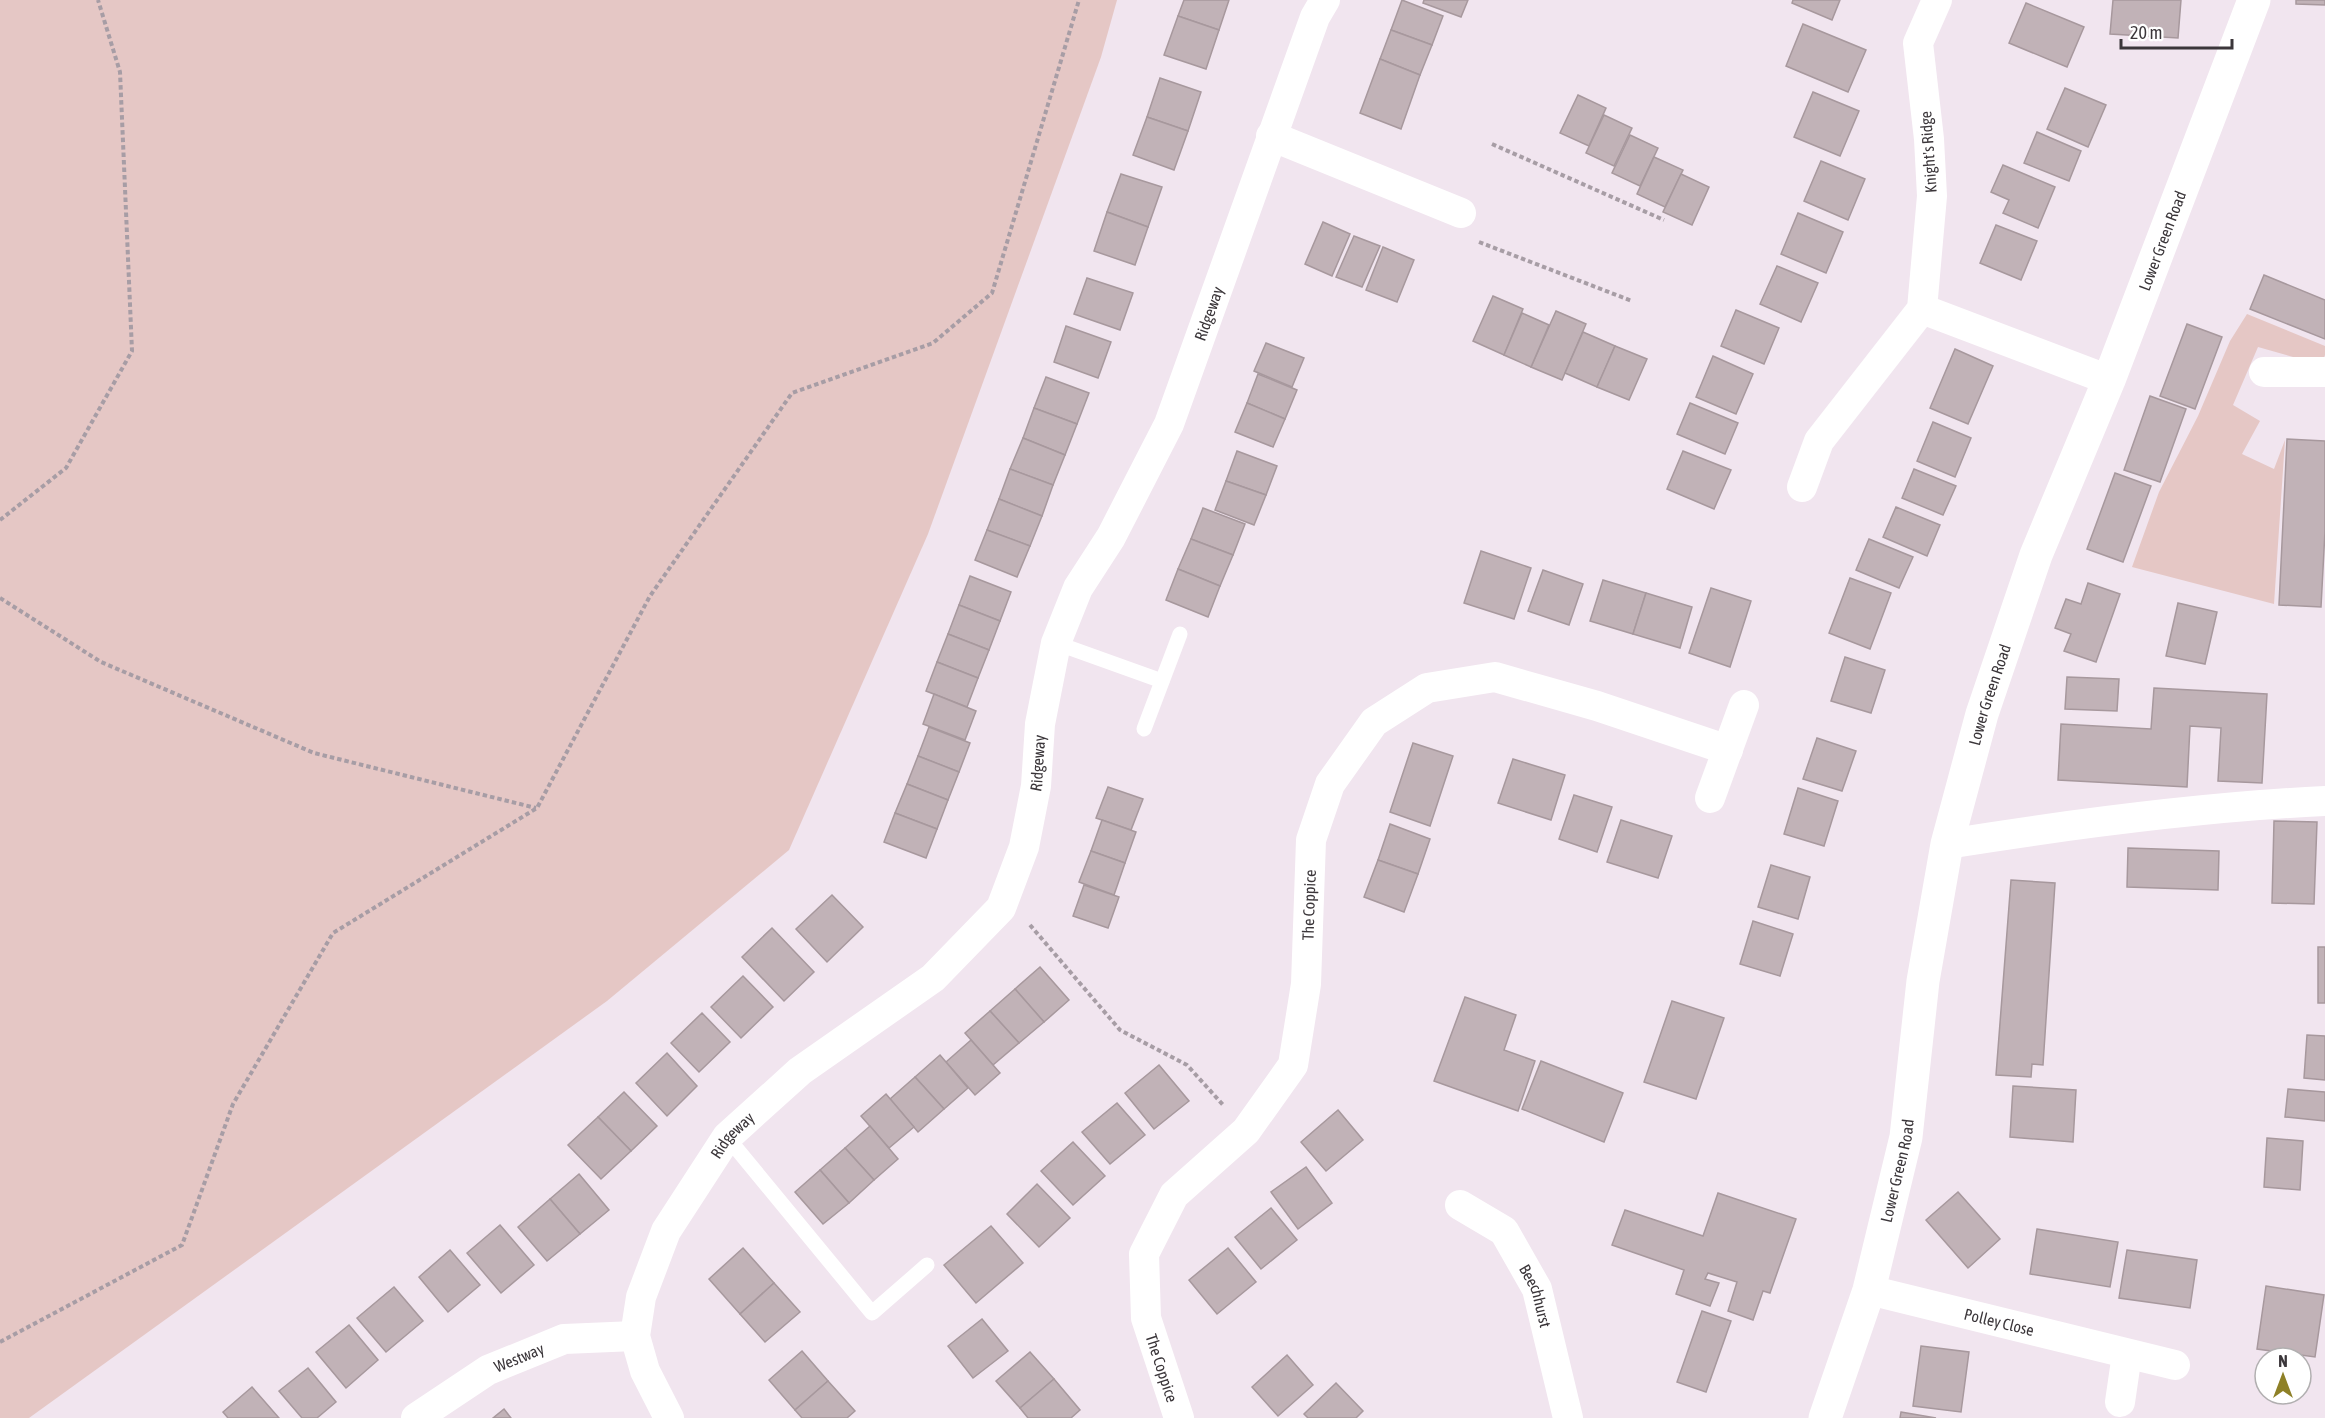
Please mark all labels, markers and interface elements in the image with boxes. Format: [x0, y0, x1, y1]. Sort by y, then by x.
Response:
scale bar [2121, 12, 2232, 50]
text: 20 m [2130, 22, 2162, 43]
street label: Knight's Ridge [1916, 110, 1941, 194]
street label: Lower Green Road [2135, 188, 2189, 293]
street label: Ridgeway [1191, 284, 1228, 343]
street label: Lower Green Road [1965, 642, 2014, 747]
street label: Ridgeway [1026, 734, 1049, 793]
street label: The Coppice [1299, 869, 1319, 941]
street label: Ridgeway [707, 1108, 758, 1162]
street label: Lower Green Road [1877, 1118, 1917, 1224]
street label: Beechhurst [1516, 1261, 1555, 1330]
street label: Polley Close [1962, 1305, 2036, 1339]
street label: The Coppice [1142, 1332, 1181, 1405]
street label: Westway [491, 1339, 547, 1376]
north arrow [2253, 1346, 2313, 1406]
text: N [2278, 1352, 2288, 1370]

